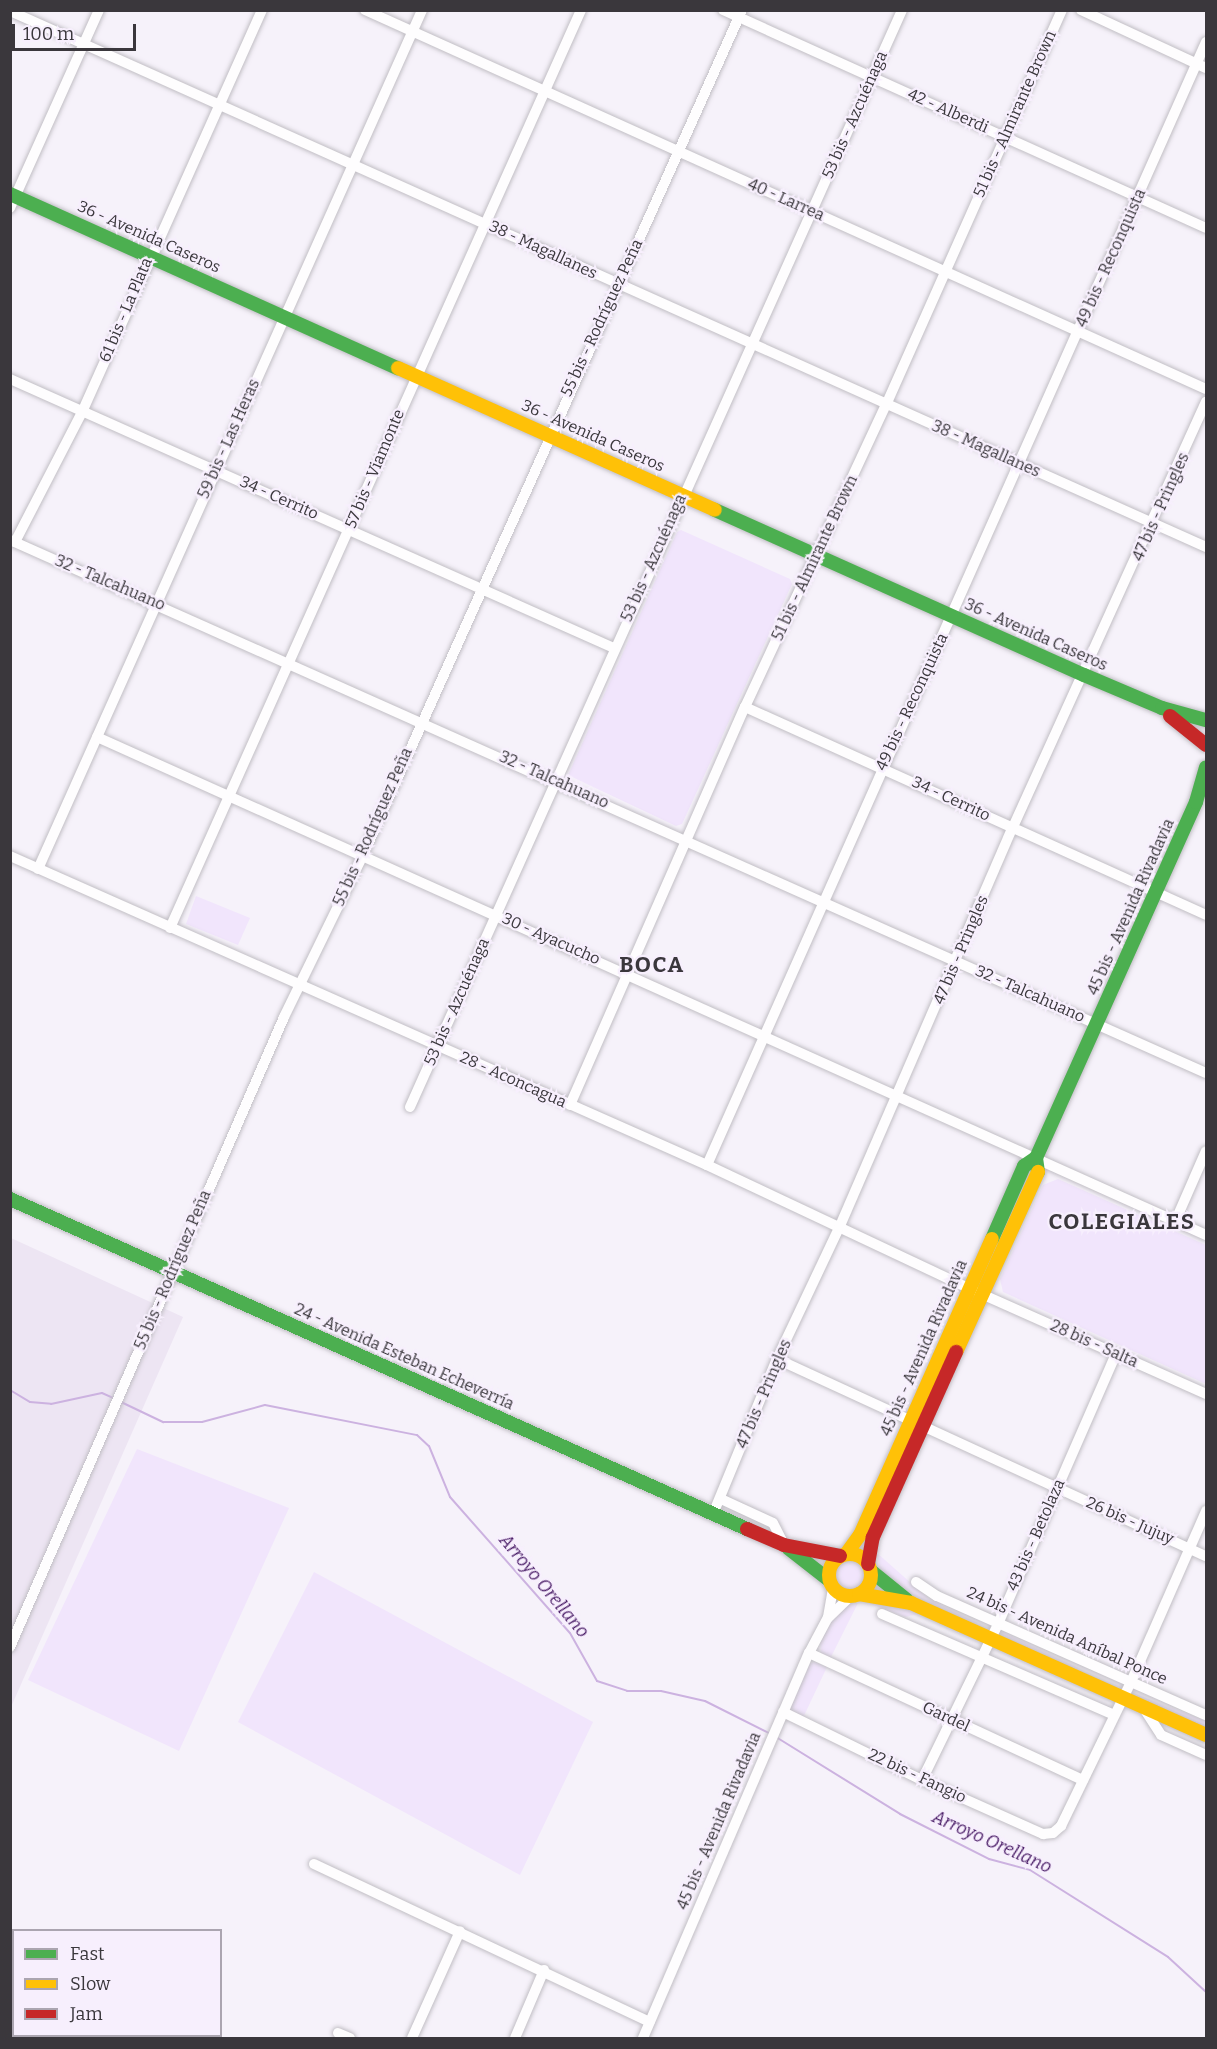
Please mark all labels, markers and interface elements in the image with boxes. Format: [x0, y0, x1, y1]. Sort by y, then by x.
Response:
scale bar [15, 12, 140, 50]
text: 100 m [23, 23, 74, 45]
street label: 51 bis - Almirante Brown [969, 28, 1061, 200]
street label: 53 bis - Azcuénaga [818, 48, 892, 182]
street label: 42 - Alberdi [905, 85, 991, 137]
street label: 40 - Larrea [745, 175, 827, 225]
street label: 49 bis - Reconquista [1072, 186, 1150, 330]
street label: 36 - Avenida Caseros [75, 197, 223, 277]
street label: 38 - Magallanes [486, 217, 600, 283]
street label: 55 bis - Rodríguez Peña [557, 236, 647, 400]
street label: 61 bis - La Plata [95, 255, 157, 365]
street label: 59 bis - Las Heras [194, 376, 264, 502]
street label: 36 - Avenida Caseros [519, 396, 667, 476]
street label: 57 bis - Viamonte [341, 407, 409, 531]
street label: 38 - Magallanes [929, 416, 1043, 482]
street label: 47 bis - Pringles [1129, 450, 1193, 564]
street label: 34 - Cerrito [237, 472, 321, 524]
street label: 51 bis - Almirante Brown [768, 472, 862, 644]
street label: 53 bis - Azcuénaga [617, 491, 691, 625]
street label: 32 - Talcahuano [52, 551, 168, 615]
street label: 36 - Avenida Caseros [962, 595, 1110, 675]
street label: 49 bis - Reconquista [872, 630, 952, 774]
street label: 55 bis - Rodríguez Peña [329, 745, 417, 909]
street label: 32 - Talcahuano [496, 747, 612, 813]
street label: 34 - Cerrito [909, 773, 993, 825]
street label: 45 bis - Avenida Rivadavia [1083, 816, 1179, 998]
street label: 47 bis - Pringles [929, 893, 993, 1007]
street label: 30 - Ayacucho [499, 909, 603, 969]
street label: 53 bis - Azcuénaga [420, 935, 494, 1069]
district label: BOCA [619, 952, 685, 978]
street label: 32 - Talcahuano [972, 961, 1088, 1027]
street label: 28 - Aconcagua [457, 1048, 569, 1112]
street label: 55 bis - Rodríguez Peña [131, 1187, 215, 1353]
district label: COLEGIALES [1048, 1209, 1196, 1235]
street label: 45 bis - Avenida Rivadavia [876, 1257, 972, 1439]
street label: 24 - Avenida Esteban Echeverría [291, 1300, 517, 1414]
street label: 28 bis - Salta [1047, 1316, 1141, 1372]
street label: 47 bis - Pringles [732, 1337, 796, 1451]
street label: 43 bis - Betolaza [1003, 1476, 1069, 1594]
street label: 26 bis - Jujuy [1083, 1493, 1177, 1549]
water label: Arroyo Orellano [495, 1530, 593, 1642]
street label: 24 bis - Avenida Aníbal Ponce [964, 1583, 1170, 1689]
street label: Gardel [919, 1698, 973, 1736]
street label: 45 bis - Avenida Rivadavia [673, 1729, 765, 1913]
street label: 22 bis - Fangio [865, 1745, 969, 1807]
water label: Arroyo Orellano [929, 1806, 1055, 1878]
legend [12, 1929, 222, 2037]
text: Fast [70, 1943, 105, 1965]
text: Slow [70, 1973, 110, 1995]
text: Jam [70, 2003, 103, 2025]

